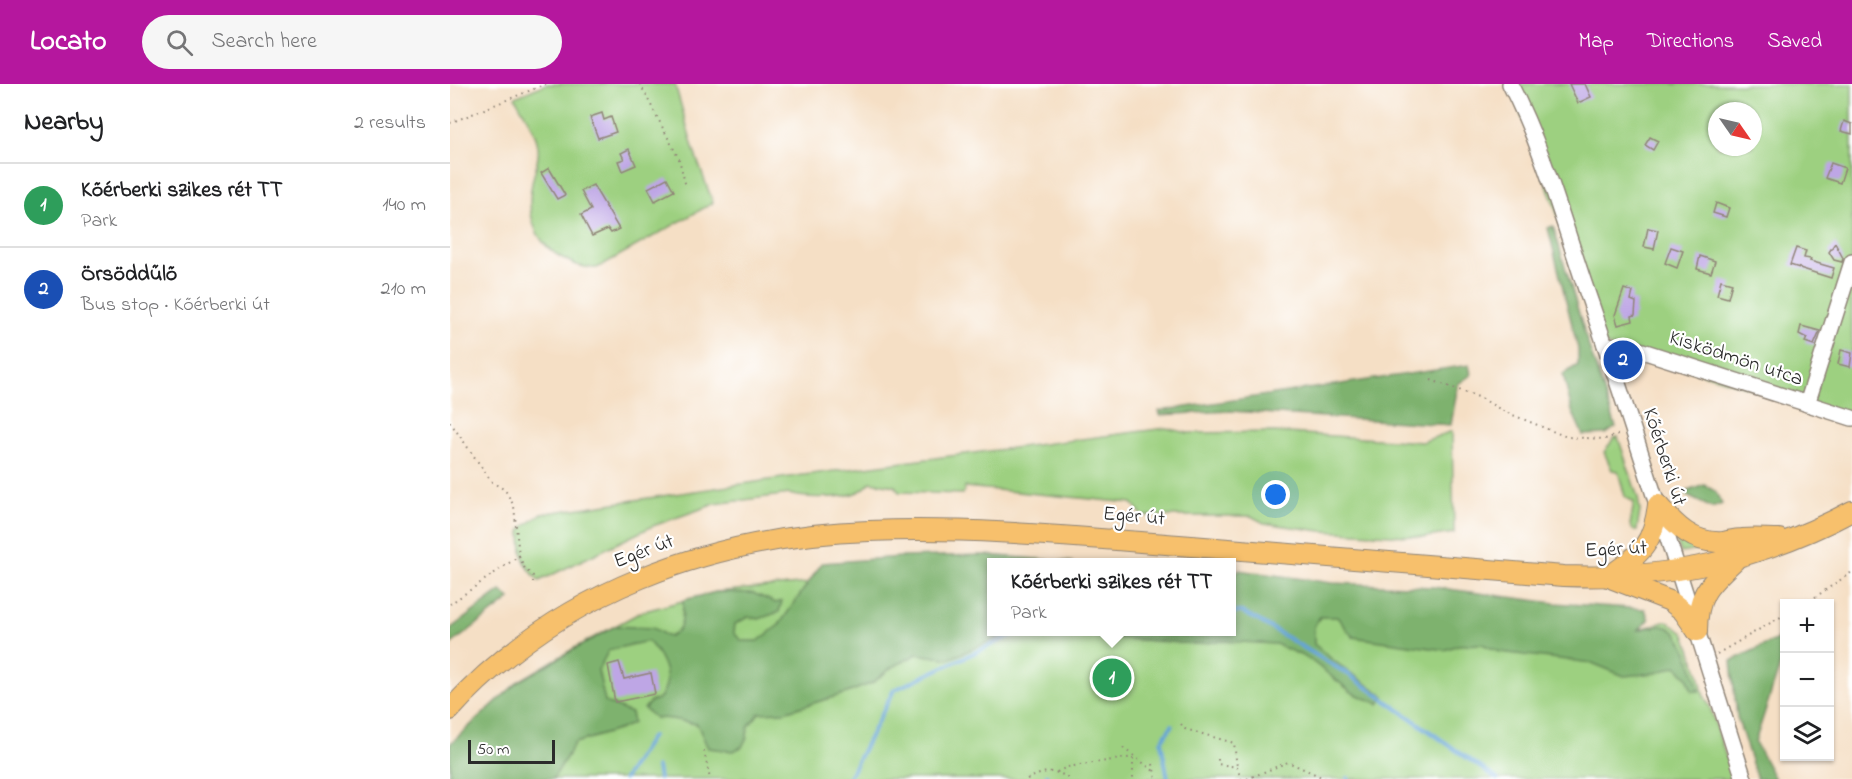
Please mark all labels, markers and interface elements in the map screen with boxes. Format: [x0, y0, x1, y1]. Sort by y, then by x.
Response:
search box [142, 15, 562, 69]
text: Locato [30, 22, 106, 63]
icon: search [163, 26, 196, 59]
text: Search here [211, 26, 317, 58]
text: Map [1578, 27, 1614, 57]
text: Directions [1647, 27, 1734, 57]
text: Saved [1767, 27, 1822, 57]
north arrow [1708, 102, 1762, 156]
text: Nearby [24, 104, 103, 142]
text: 2 results [354, 109, 426, 138]
text: Kőérberki szikes rét TT [81, 175, 283, 207]
text: 1 [40, 191, 47, 220]
text: 140 m [382, 191, 426, 220]
text: Park [81, 207, 117, 236]
text: Örsöddűlő [81, 259, 177, 291]
text: 2 [39, 275, 48, 304]
text: 210 m [381, 275, 426, 304]
text: Bus stop · Kőérberki út [81, 291, 270, 320]
street label: Kisködmön utca [1665, 323, 1807, 395]
pin: 2 [1604, 338, 1642, 382]
street label: Kőérberki út [1634, 404, 1694, 510]
your location [1261, 480, 1290, 509]
street label: Egér út [1101, 499, 1166, 537]
street label: Egér út [610, 527, 679, 579]
street label: Egér út [1584, 533, 1648, 569]
popup [987, 558, 1236, 636]
text: Kőérberki szikes rét TT [1011, 567, 1212, 599]
text: Park [1011, 599, 1047, 628]
map controls [1780, 599, 1834, 761]
button: + [1780, 599, 1834, 653]
button: − [1780, 653, 1834, 707]
pin: 1 [1092, 656, 1132, 700]
button: layers [1780, 707, 1834, 761]
scale bar [468, 737, 555, 764]
text: 50 m [477, 738, 509, 762]

